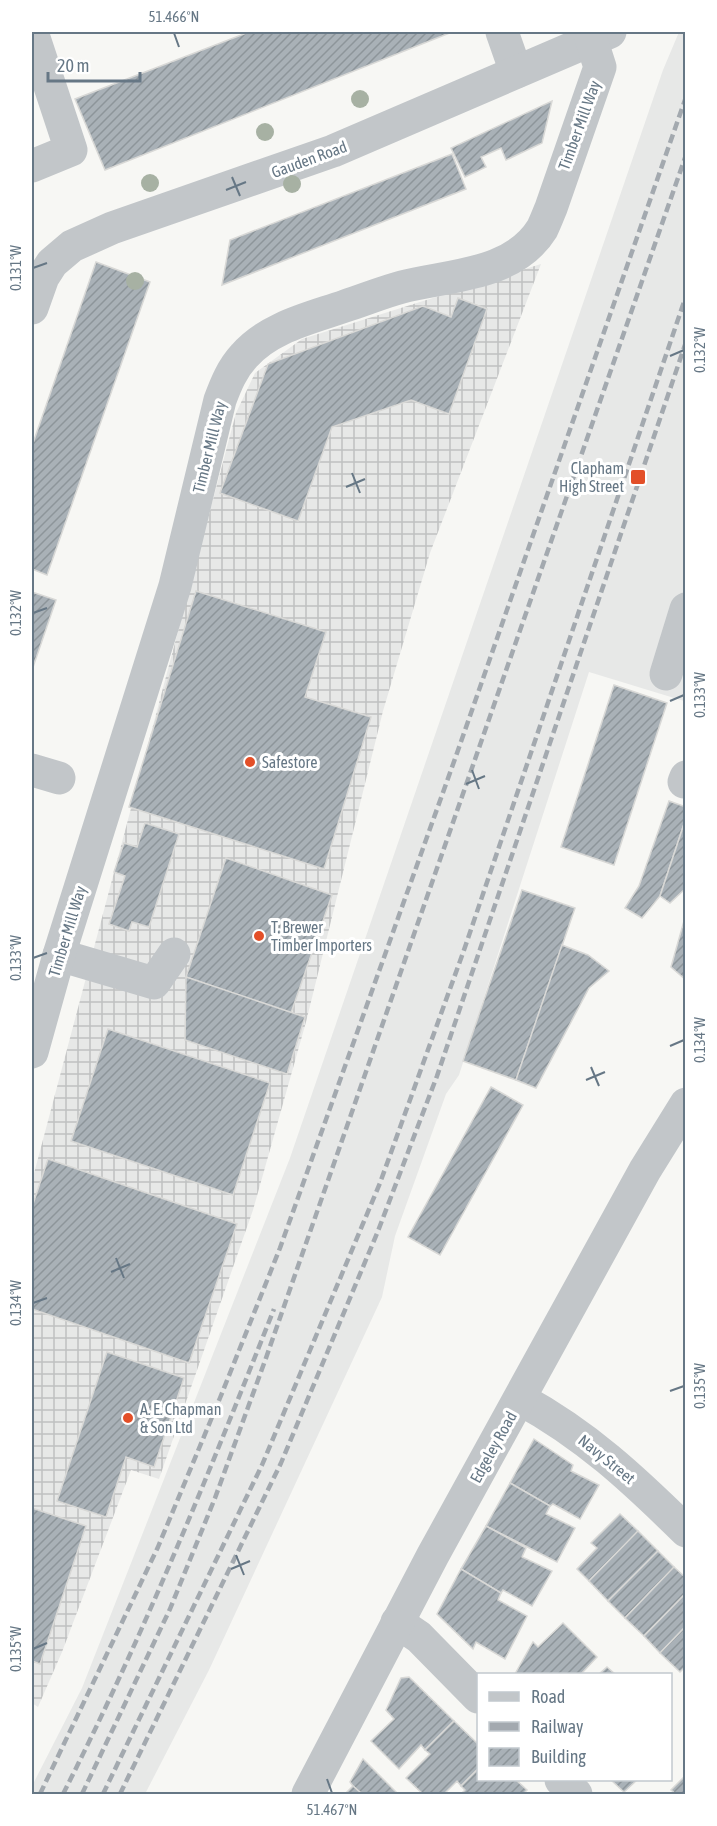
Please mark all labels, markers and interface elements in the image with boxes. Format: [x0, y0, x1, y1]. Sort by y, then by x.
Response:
text: 51.466°N [149, 8, 199, 25]
scale bar [48, 45, 140, 83]
text: 20 m [57, 55, 89, 76]
street label: Timber Mill Way [554, 77, 605, 173]
street label: Gauden Road [269, 137, 349, 181]
text: 0.131°W [7, 245, 24, 291]
text: 0.132°W [691, 327, 708, 373]
street label: Timber Mill Way [189, 399, 230, 495]
place label: Clapham High Street [559, 459, 624, 496]
marker: Clapham High Street [629, 468, 647, 486]
text: 0.132°W [7, 590, 24, 636]
text: 0.133°W [691, 672, 708, 718]
place label: Safestore [262, 753, 317, 771]
marker: Safestore [243, 755, 257, 769]
street label: Timber Mill Way [45, 883, 90, 979]
place label: T. Brewer Timber Importers [271, 918, 372, 955]
marker: T. Brewer Timber Importers [252, 929, 266, 943]
text: 0.133°W [7, 935, 24, 981]
text: 0.134°W [691, 1017, 708, 1063]
text: 0.134°W [7, 1280, 24, 1326]
text: 0.135°W [691, 1363, 708, 1409]
place label: A. E. Chapman & Son Ltd [140, 1400, 221, 1436]
street label: Edgeley Road [466, 1408, 521, 1486]
marker: A. E. Chapman & Son Ltd [121, 1411, 135, 1425]
street label: Navy Street [575, 1431, 639, 1488]
text: 0.135°W [7, 1626, 24, 1672]
legend [477, 1673, 672, 1781]
text: Road [531, 1686, 565, 1707]
text: Railway [531, 1716, 583, 1737]
text: Building [531, 1746, 586, 1767]
text: 51.467°N [307, 1801, 357, 1818]

